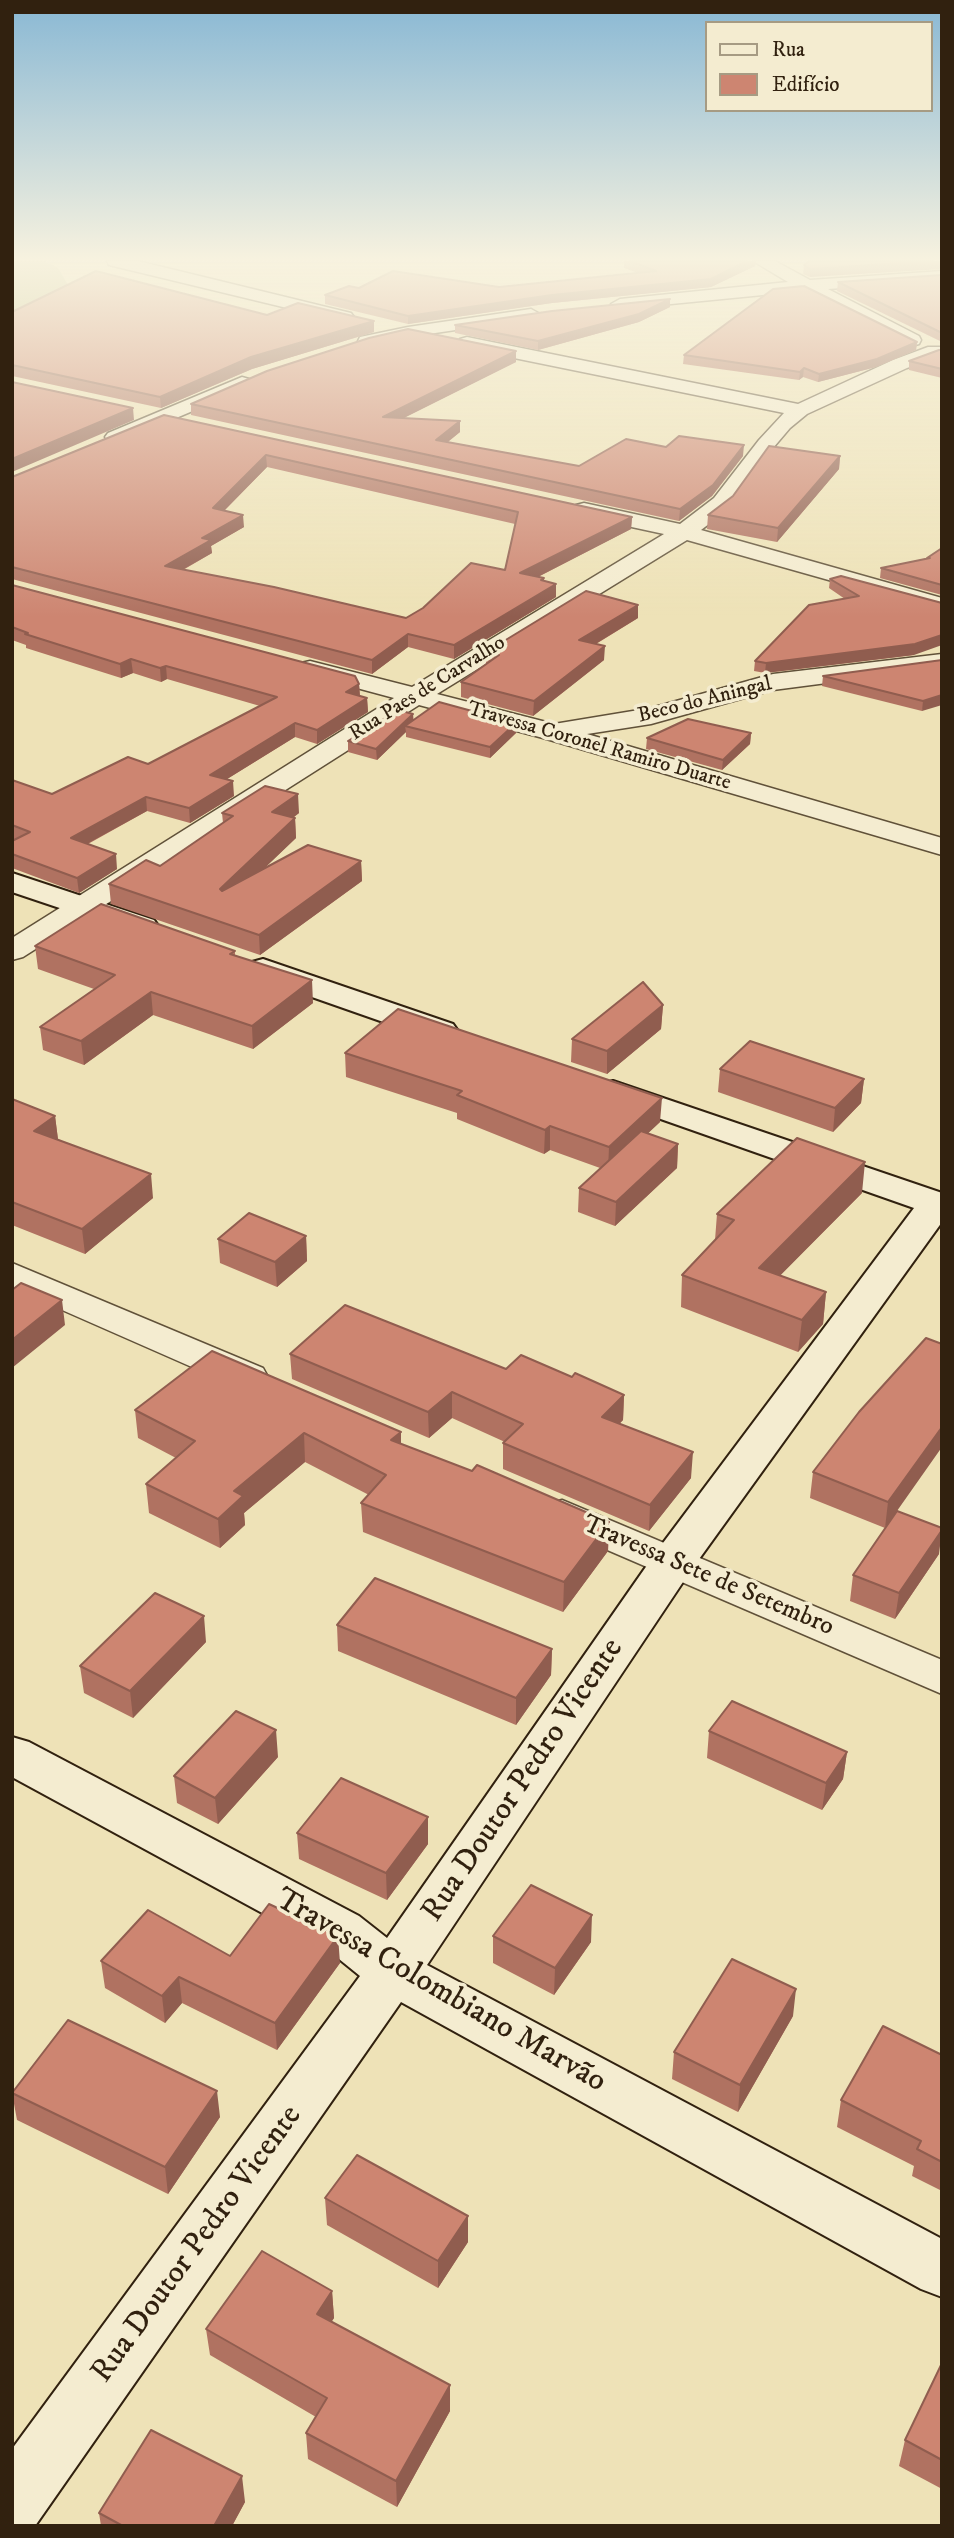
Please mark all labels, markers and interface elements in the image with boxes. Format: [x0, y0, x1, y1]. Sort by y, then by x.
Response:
legend [706, 21, 933, 112]
text: Rua [772, 37, 805, 63]
text: Edifício [772, 72, 840, 98]
street label: Rua Paes de Carvalho [345, 631, 511, 747]
street label: Beco do Aningal [635, 672, 775, 730]
street label: Travessa Coronel Ramiro Duarte [464, 697, 734, 797]
street label: Travessa Sete de Setembro [578, 1510, 838, 1644]
street label: Rua Doutor Pedro Vicente [415, 1632, 633, 1930]
street label: Travessa Colombiano Marvão [268, 1882, 612, 2102]
street label: Rua Doutor Pedro Vicente [84, 2099, 312, 2391]

